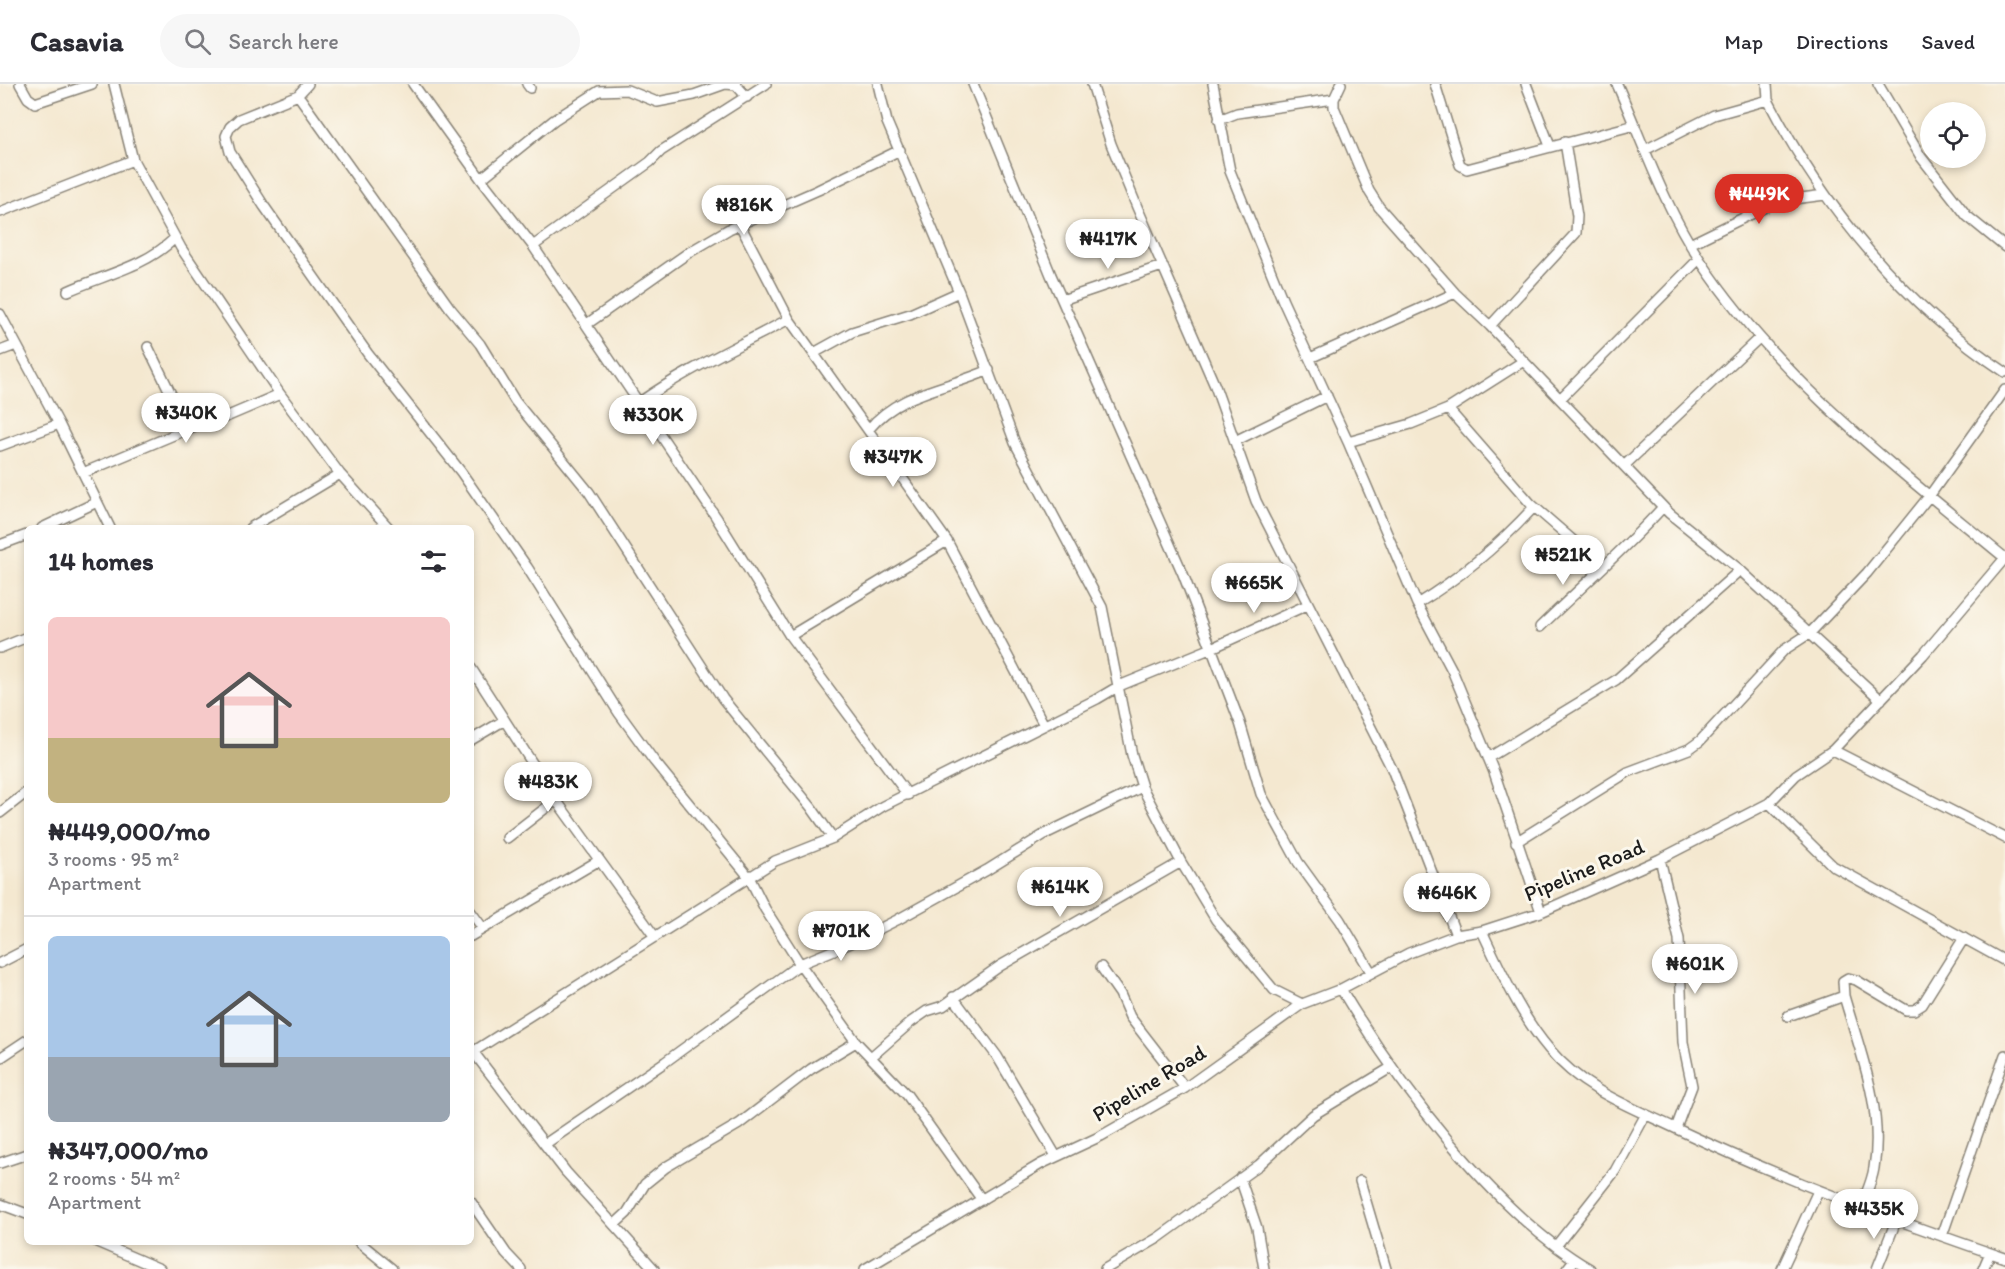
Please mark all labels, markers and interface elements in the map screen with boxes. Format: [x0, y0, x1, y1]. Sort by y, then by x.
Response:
search box [160, 14, 580, 68]
text: Casavia [30, 24, 124, 58]
icon: search [181, 25, 214, 58]
text: Search here [229, 28, 339, 55]
text: Map [1725, 29, 1763, 54]
text: Directions [1796, 29, 1888, 54]
text: Saved [1921, 29, 1975, 54]
map controls [1920, 102, 1986, 168]
button: locate [1920, 102, 1986, 168]
pin: ₦449K [1717, 174, 1801, 225]
text: ₦449K [1729, 181, 1789, 205]
pin: ₦816K [702, 185, 786, 236]
text: ₦816K [716, 192, 772, 216]
pin: ₦417K [1066, 219, 1150, 270]
text: ₦417K [1079, 226, 1137, 250]
pin: ₦340K [144, 393, 228, 444]
pin: ₦330K [611, 395, 695, 446]
text: ₦340K [155, 400, 217, 424]
text: ₦330K [623, 402, 683, 426]
pin: ₦347K [851, 437, 935, 488]
text: ₦347K [864, 444, 922, 468]
pin: ₦521K [1521, 535, 1605, 586]
text: ₦521K [1535, 542, 1591, 566]
text: 14 homes [48, 545, 154, 577]
icon: filters [417, 545, 450, 578]
pin: ₦665K [1212, 563, 1296, 614]
text: ₦665K [1225, 570, 1283, 594]
icon: home [195, 656, 303, 764]
pin: ₦483K [506, 762, 590, 813]
text: ₦483K [518, 769, 578, 793]
text: ₦449,000/mo [48, 815, 210, 847]
street label: Pipeline Road [1520, 833, 1648, 907]
text: 3 rooms · 95 m² [48, 847, 179, 871]
pin: ₦614K [1018, 867, 1102, 918]
text: Apartment [48, 871, 141, 895]
pin: ₦646K [1405, 873, 1489, 924]
text: ₦614K [1031, 874, 1089, 898]
text: ₦646K [1417, 880, 1477, 904]
pin: ₦701K [799, 911, 883, 962]
text: ₦701K [812, 918, 870, 942]
pin: ₦601K [1653, 944, 1737, 995]
text: ₦601K [1666, 951, 1724, 975]
icon: home [195, 975, 303, 1083]
street label: Pipeline Road [1087, 1038, 1211, 1128]
text: ₦347,000/mo [48, 1134, 208, 1166]
text: 2 rooms · 54 m² [48, 1166, 180, 1190]
pin: ₦435K [1832, 1189, 1916, 1240]
text: Apartment [48, 1190, 141, 1214]
text: ₦435K [1844, 1196, 1904, 1220]

